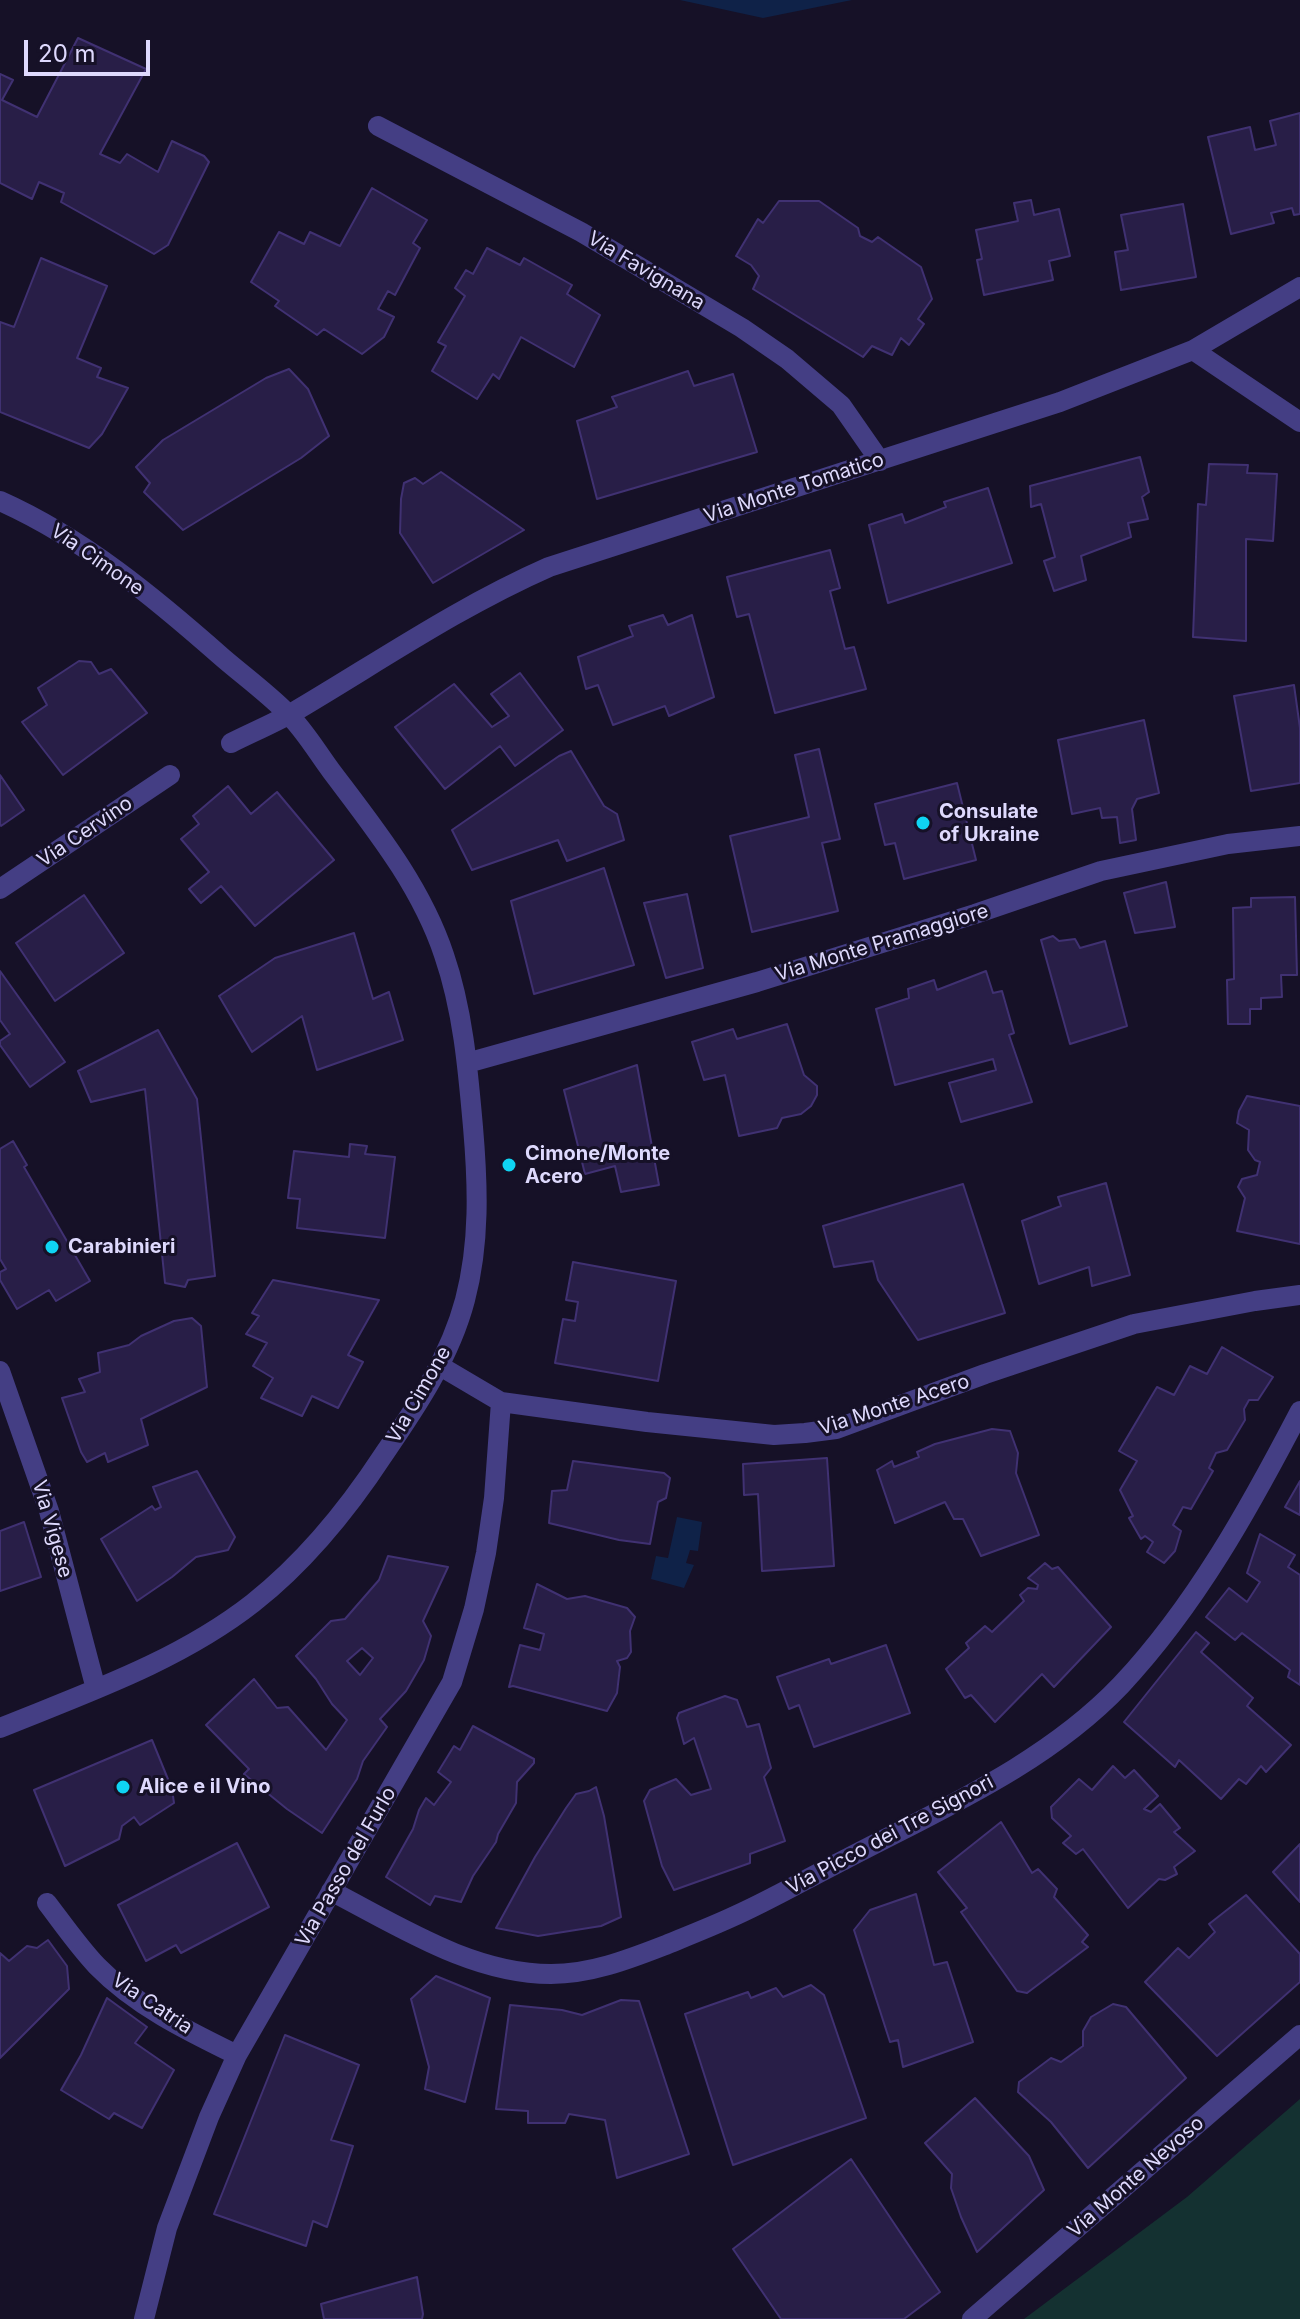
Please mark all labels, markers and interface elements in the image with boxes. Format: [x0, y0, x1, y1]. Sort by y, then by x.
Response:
scale bar [28, 24, 154, 74]
text: 20 m [38, 39, 96, 68]
street label: Via Favignana [583, 227, 709, 315]
street label: Via Monte Tomatico [701, 448, 887, 528]
street label: Via Cimone [46, 519, 148, 601]
street label: Via Cervino [33, 791, 137, 873]
place label: Consulate of Ukraine [939, 800, 1039, 847]
marker: Consulate of Ukraine [914, 814, 932, 832]
street label: Via Monte Pramaggiore [773, 899, 991, 987]
place label: Cimone/Monte Acero [525, 1142, 670, 1189]
marker: Cimone/Monte Acero [500, 1156, 518, 1174]
place label: Carabinieri [68, 1235, 175, 1259]
marker: Carabinieri [43, 1238, 61, 1256]
street label: Via Cimone [382, 1342, 456, 1448]
street label: Via Monte Acero [816, 1369, 972, 1441]
street label: Via Vigese [27, 1477, 77, 1581]
street label: Via Picco dei Tre Signori [783, 1770, 997, 1900]
place label: Alice e il Vino [139, 1775, 270, 1799]
marker: Alice e il Vino [114, 1778, 132, 1796]
street label: Via Passo del Furlo [291, 1783, 401, 1951]
street label: Via Catria [107, 1968, 197, 2040]
street label: Via Monte Nevoso [1063, 2111, 1209, 2243]

